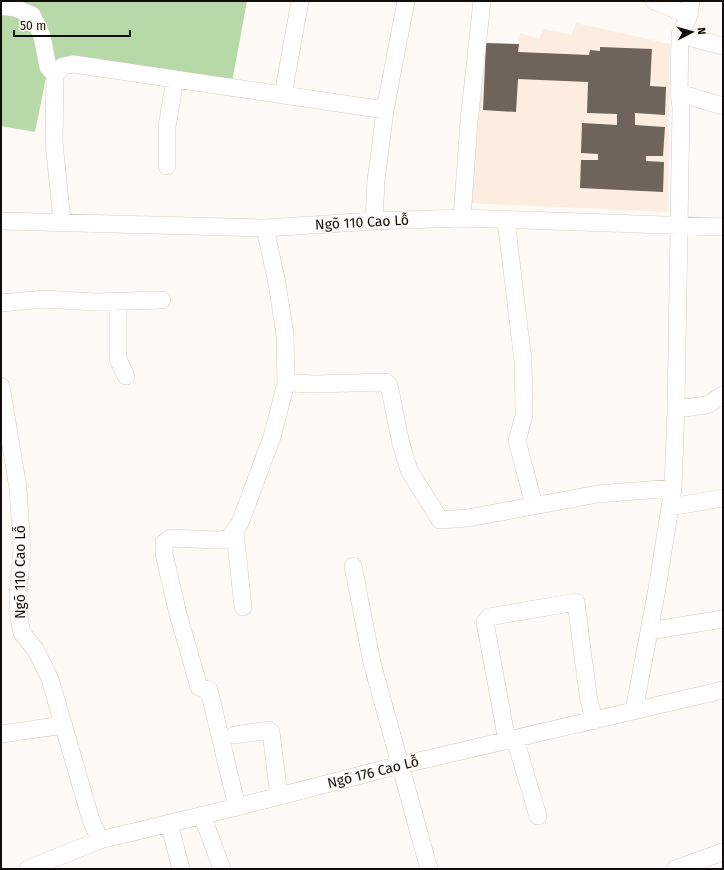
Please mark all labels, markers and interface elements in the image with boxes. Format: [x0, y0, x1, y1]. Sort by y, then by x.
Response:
scale bar [14, 12, 130, 38]
north arrow [672, 12, 712, 52]
text: 50 m [20, 19, 46, 33]
text: N [695, 27, 708, 35]
street label: Ngõ 110 Cao Lỗ [315, 212, 409, 233]
street label: Ngõ 110 Cao Lỗ [12, 525, 29, 619]
street label: Ngõ 176 Cao Lỗ [326, 753, 421, 792]

